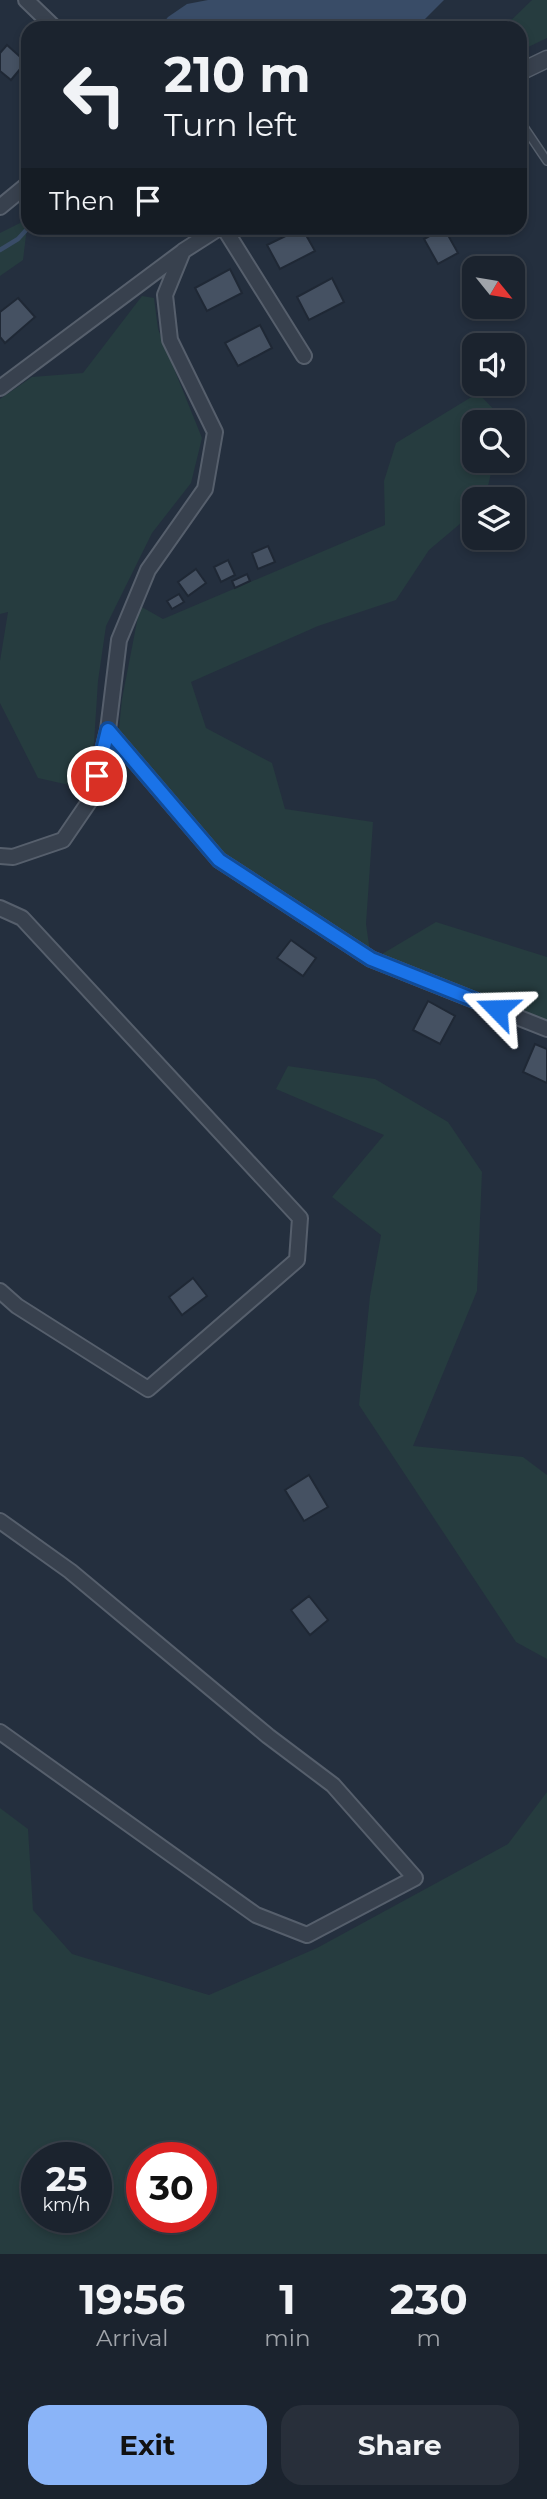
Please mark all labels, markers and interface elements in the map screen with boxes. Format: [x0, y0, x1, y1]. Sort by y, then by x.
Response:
text: 210 m [164, 45, 311, 104]
icon: left [49, 49, 140, 140]
text: Turn left [164, 105, 298, 144]
icon: arrive [129, 182, 167, 220]
text: Then [49, 185, 115, 217]
north arrow [462, 256, 525, 318]
map controls [462, 256, 525, 550]
button: sound [462, 333, 525, 396]
button: search [462, 410, 525, 473]
button: layers [462, 487, 525, 550]
pin [67, 746, 127, 806]
icon: arrive [78, 757, 116, 795]
position arrow [460, 972, 534, 1046]
speed limit sign: 30 [126, 2142, 217, 2233]
text: 25 [46, 2157, 87, 2200]
text: km/h [42, 2194, 91, 2216]
text: 19:56 [79, 2273, 185, 2325]
text: 1 [279, 2273, 296, 2325]
text: 230 [390, 2273, 468, 2325]
text: Arrival [96, 2324, 168, 2352]
text: min [264, 2324, 310, 2352]
text: m [417, 2324, 441, 2352]
button: Exit [28, 2405, 267, 2485]
button: Share [281, 2405, 519, 2485]

